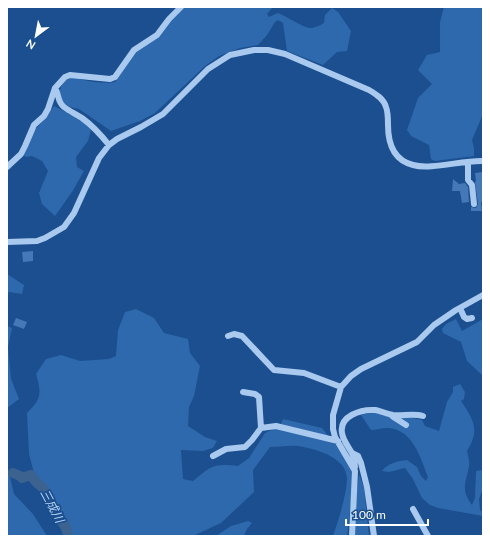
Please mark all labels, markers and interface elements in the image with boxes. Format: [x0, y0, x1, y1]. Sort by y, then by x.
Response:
north arrow [16, 16, 56, 56]
text: N [23, 37, 37, 53]
water label: 三成川 [37, 486, 68, 527]
scale bar [346, 501, 428, 527]
text: 100 m [352, 507, 386, 522]

